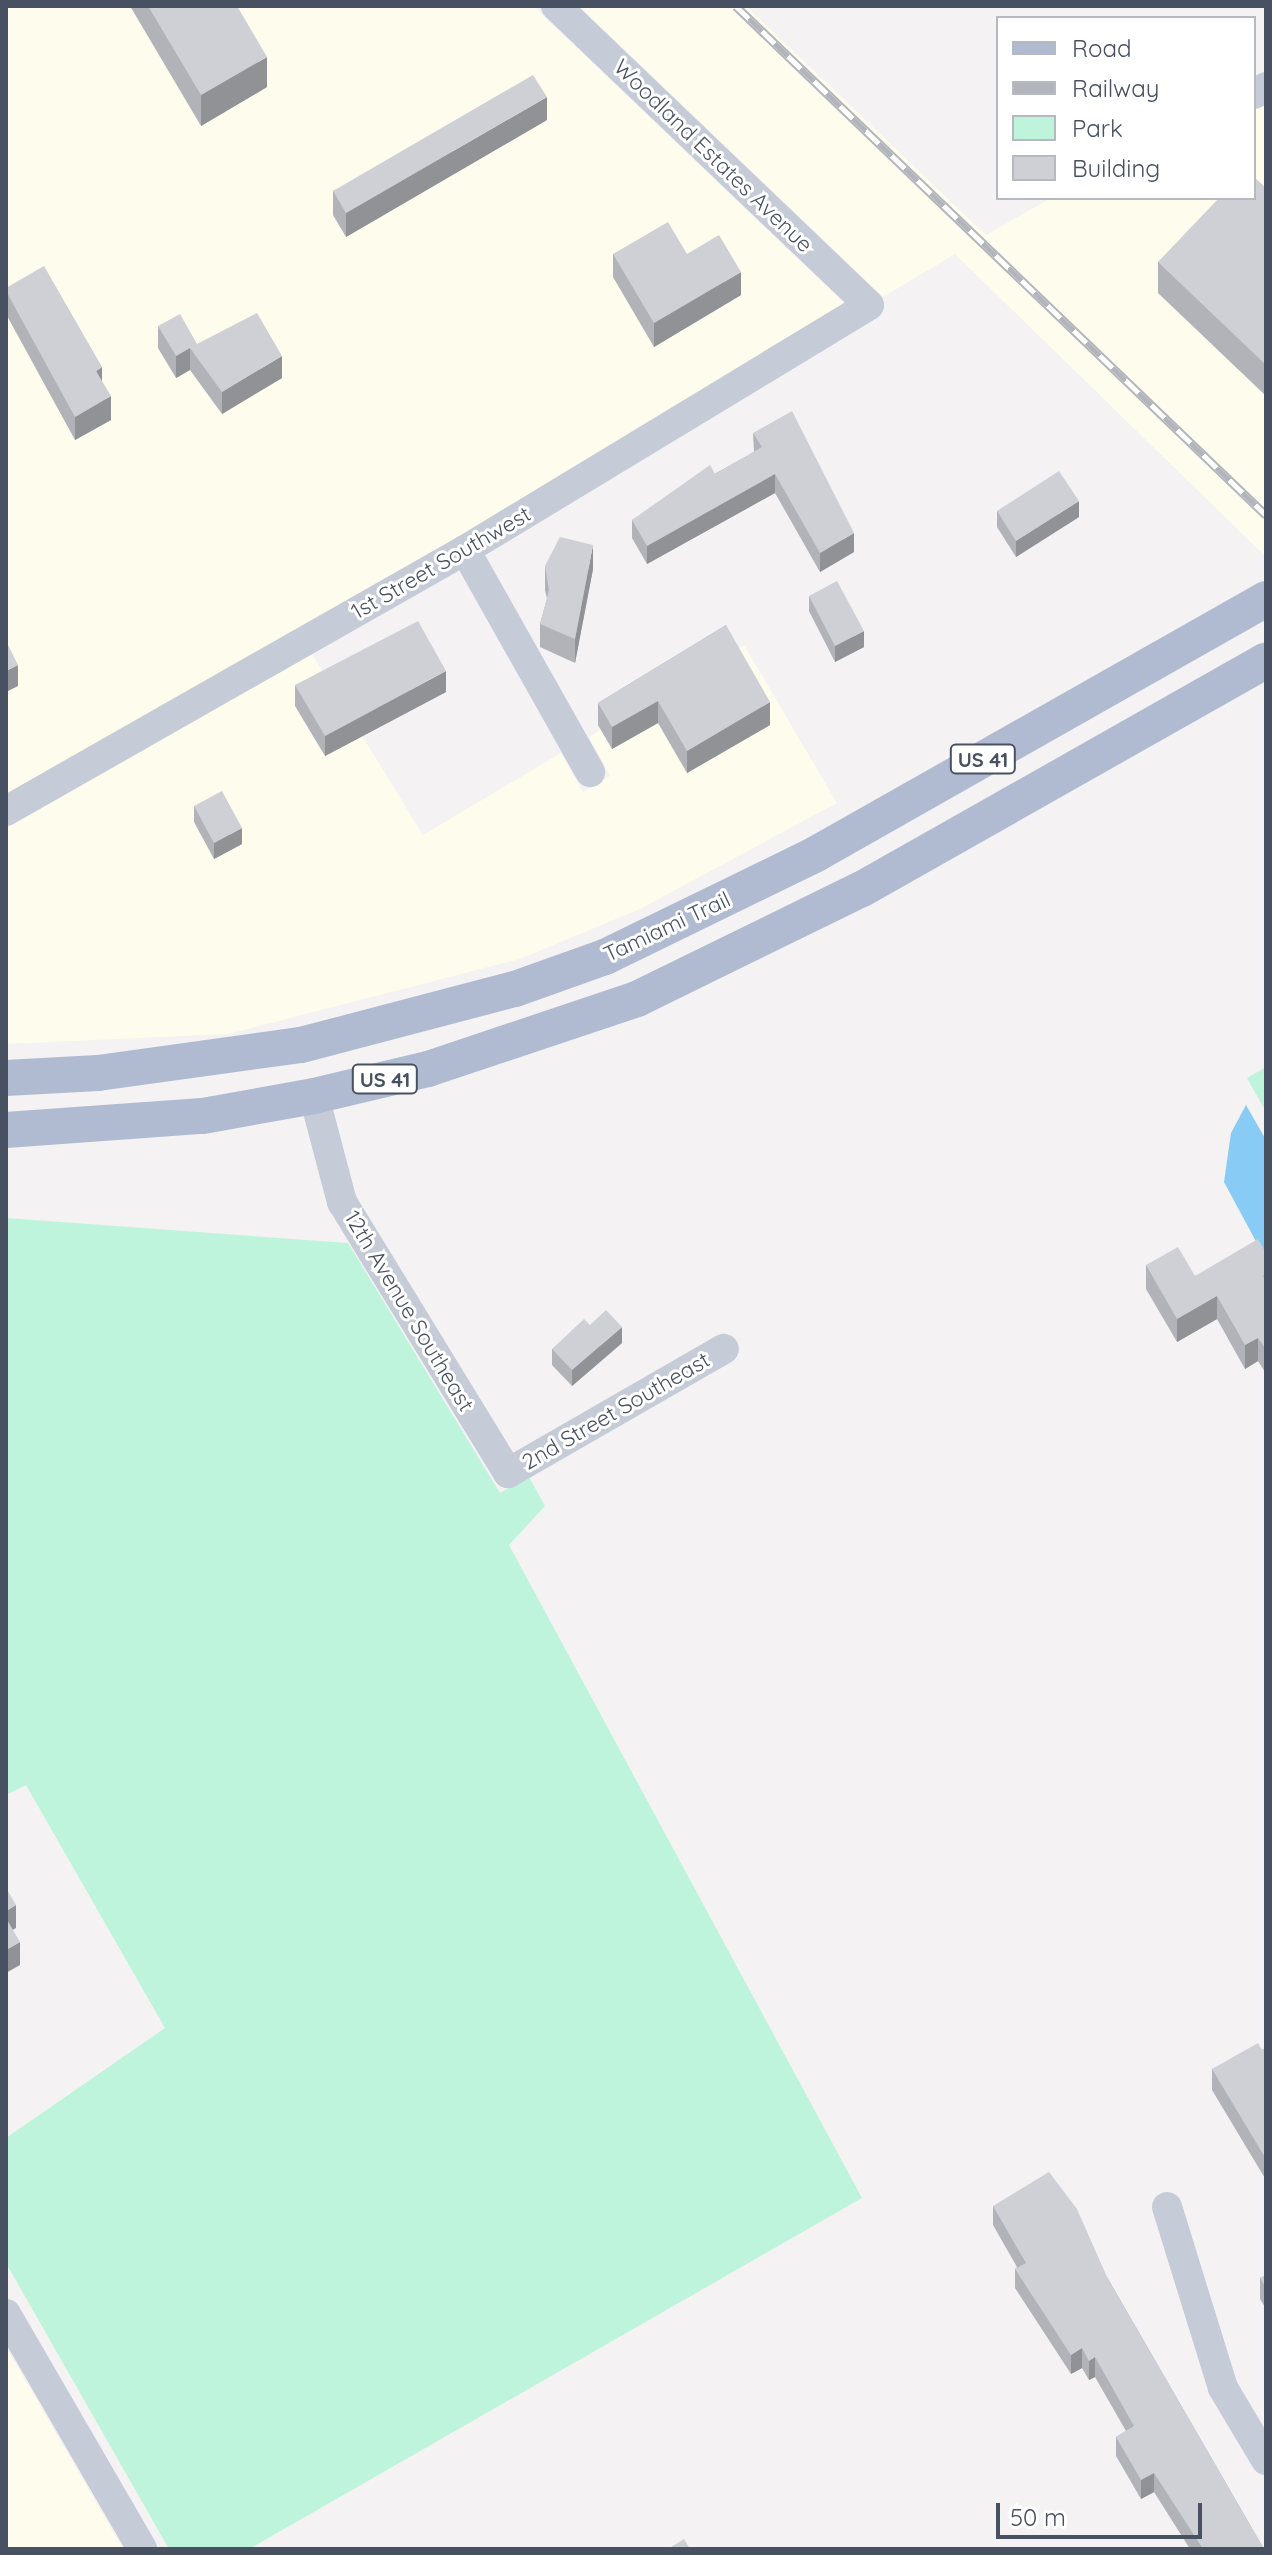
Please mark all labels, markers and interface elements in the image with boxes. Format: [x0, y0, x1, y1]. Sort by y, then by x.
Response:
legend [996, 16, 1256, 200]
text: Road [1072, 33, 1132, 63]
street label: Woodland Estates Avenue [608, 54, 818, 258]
text: Railway [1072, 73, 1159, 103]
text: Park [1072, 113, 1123, 143]
text: Building [1072, 153, 1160, 183]
street label: 1st Street Southwest [347, 501, 535, 625]
road number: US 41 [949, 743, 1017, 775]
street label: Tamiami Trail [600, 886, 734, 968]
road number: US 41 [351, 1063, 419, 1095]
street label: 12th Avenue Southeast [339, 1206, 479, 1416]
street label: 2nd Street Southeast [518, 1347, 714, 1475]
scale bar [1000, 2487, 1206, 2537]
text: 50 m [1010, 2502, 1066, 2532]

